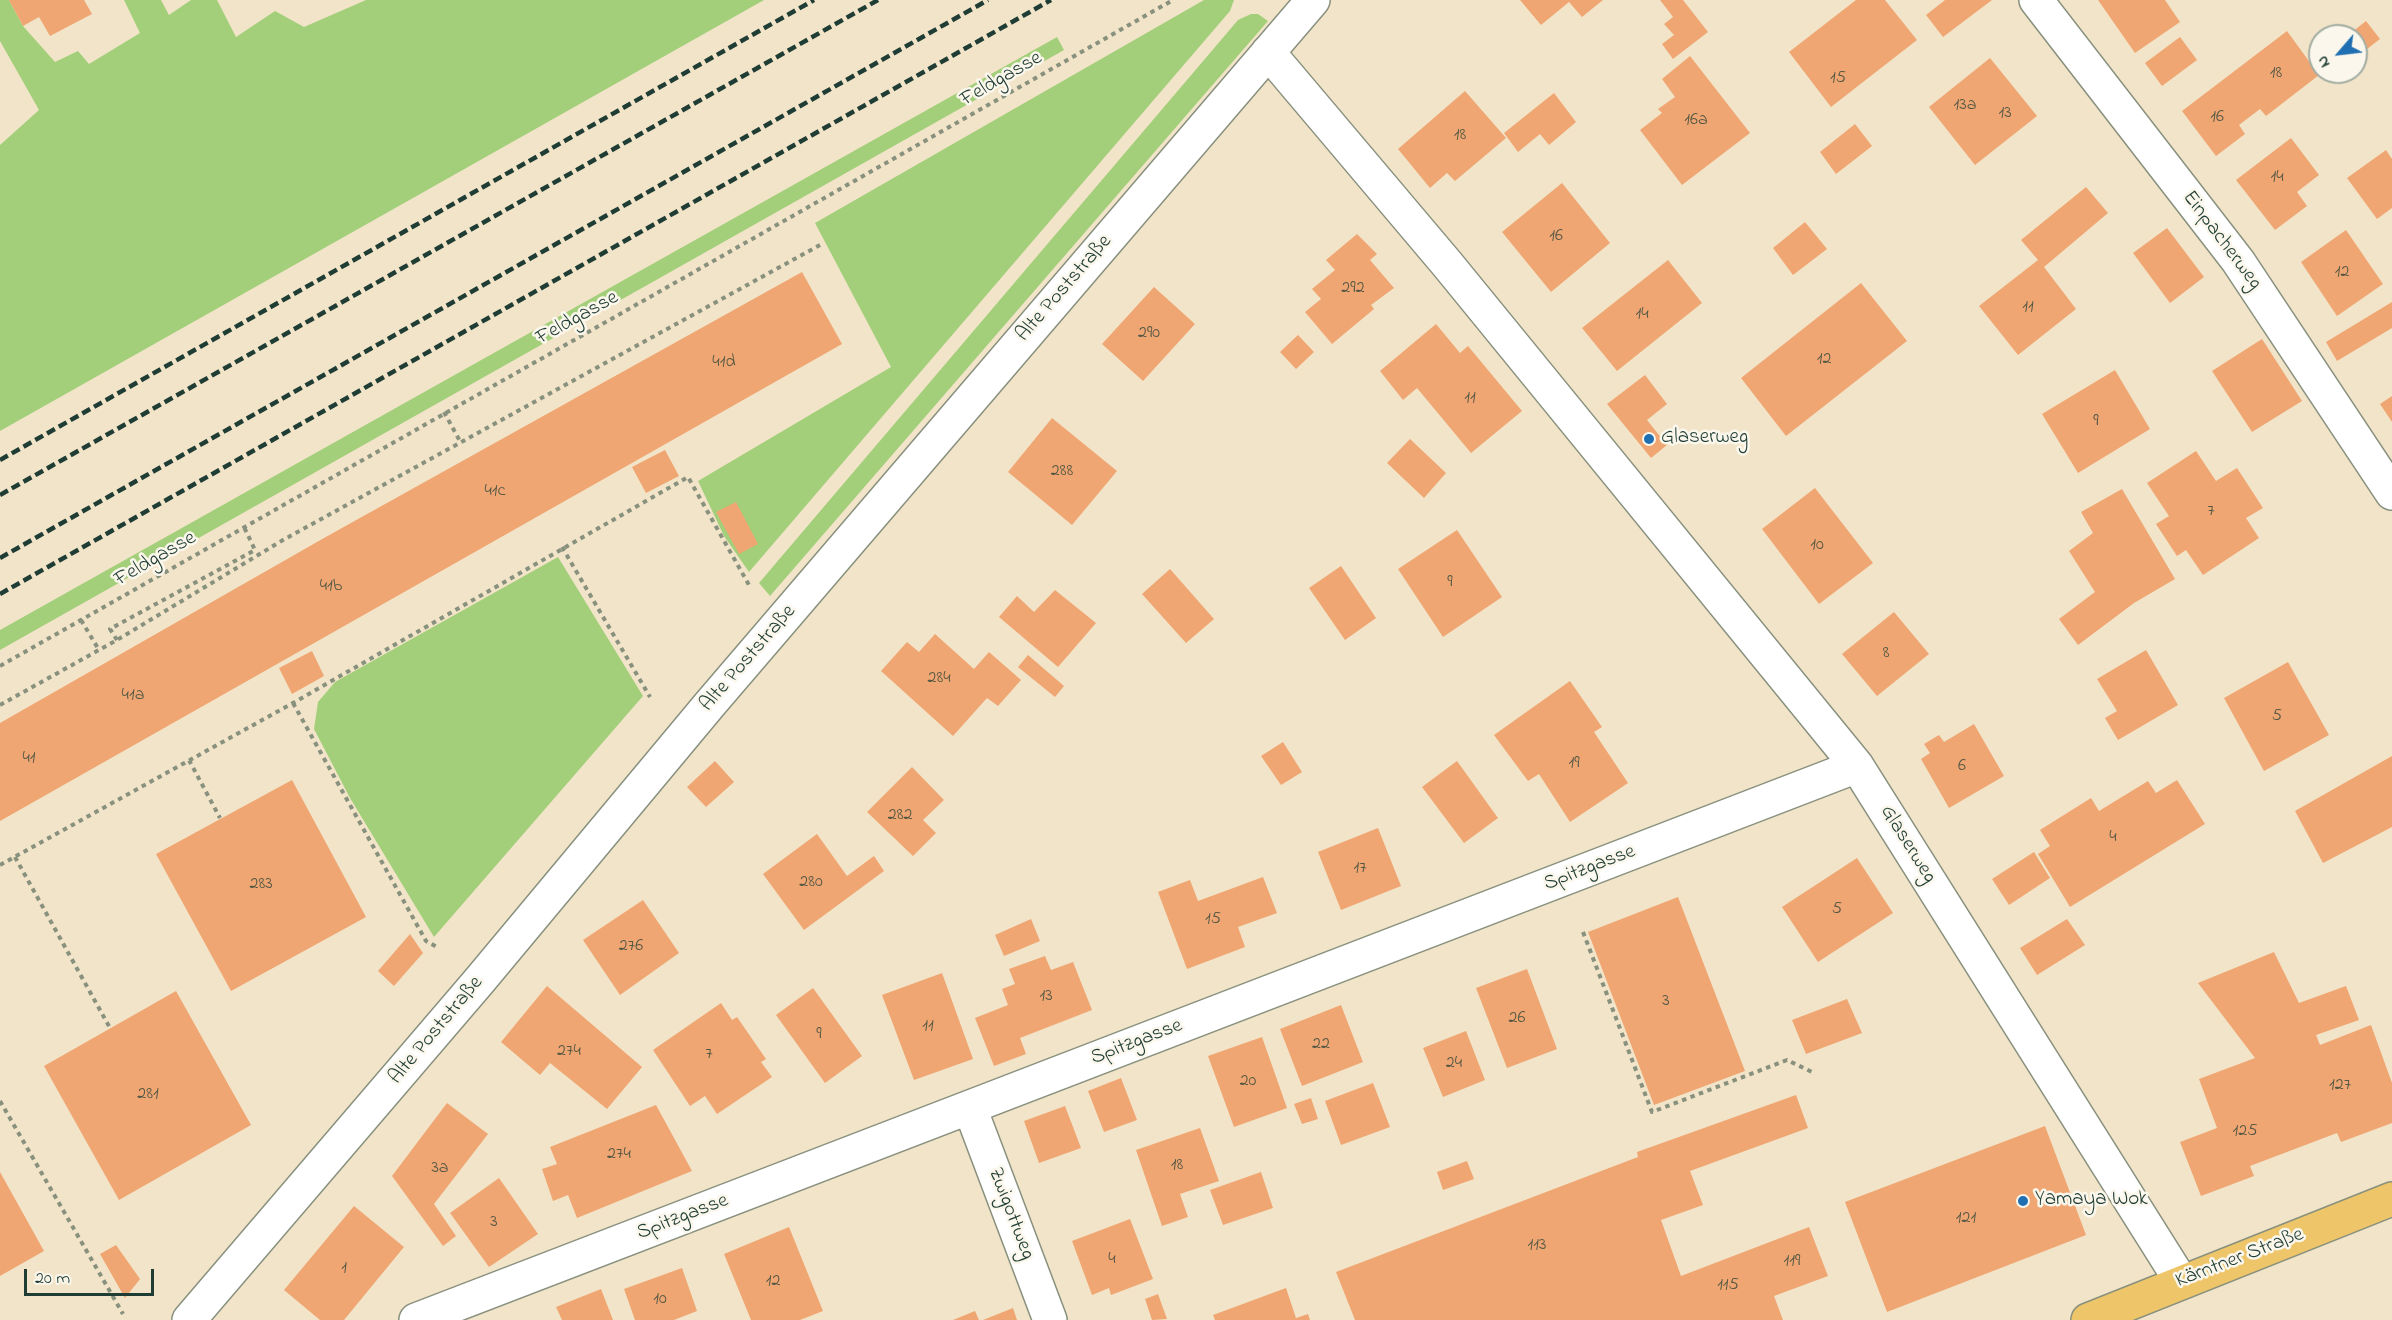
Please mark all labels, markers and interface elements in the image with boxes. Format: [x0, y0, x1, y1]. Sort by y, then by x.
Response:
north arrow [2308, 24, 2368, 84]
street label: Feldgasse [957, 47, 1047, 113]
text: N [2311, 51, 2337, 72]
house number: 18 [2270, 63, 2282, 85]
house number: 15 [1830, 68, 1846, 90]
house number: 13a [1954, 95, 1976, 117]
house number: 13 [1998, 103, 2012, 125]
house number: 16 [2210, 107, 2224, 129]
house number: 16a [1684, 110, 1708, 132]
house number: 18 [1454, 125, 1466, 147]
house number: 14 [2270, 167, 2284, 189]
street label: Einpacherweg [2176, 187, 2266, 295]
house number: 16 [1549, 226, 1563, 248]
street label: Alte Poststraße [1012, 230, 1118, 348]
house number: 12 [2335, 262, 2349, 284]
house number: 292 [1341, 278, 1365, 300]
street label: Feldgasse [533, 286, 623, 352]
house number: 11 [2022, 297, 2034, 319]
house number: 14 [1635, 304, 1649, 326]
house number: 290 [1138, 323, 1160, 345]
house number: 12 [1817, 349, 1831, 371]
house number: 41d [712, 352, 736, 374]
house number: 11 [1464, 388, 1476, 410]
house number: 9 [2093, 411, 2099, 433]
place label: Glaserweg [1661, 426, 1748, 452]
marker: Glaserweg [1642, 432, 1656, 446]
house number: 288 [1051, 461, 1073, 483]
house number: 41c [484, 481, 506, 503]
house number: 7 [2207, 501, 2215, 523]
street label: Feldgasse [111, 527, 201, 593]
house number: 10 [1810, 535, 1824, 557]
house number: 9 [1447, 572, 1453, 594]
house number: 41b [320, 576, 342, 598]
street label: Alte Poststraße [696, 600, 802, 718]
house number: 8 [1883, 643, 1889, 665]
house number: 284 [927, 668, 951, 690]
house number: 41a [122, 685, 144, 707]
house number: 5 [2272, 706, 2282, 728]
house number: 41 [22, 748, 36, 770]
house number: 19 [1568, 753, 1580, 775]
house number: 6 [1958, 756, 1966, 778]
street label: Glaserweg [1873, 801, 1941, 889]
house number: 282 [888, 805, 912, 827]
house number: 4 [2109, 827, 2117, 849]
street label: Spitzgasse [1541, 840, 1639, 898]
house number: 17 [1353, 858, 1367, 880]
house number: 280 [799, 872, 823, 894]
house number: 283 [249, 874, 273, 896]
house number: 5 [1832, 899, 1842, 921]
house number: 15 [1205, 909, 1221, 931]
house number: 276 [619, 936, 643, 958]
street label: Alte Poststraße [384, 972, 490, 1090]
house number: 13 [1039, 986, 1053, 1008]
house number: 3 [1662, 991, 1670, 1013]
house number: 26 [1509, 1008, 1525, 1030]
street label: Spitzgasse [1088, 1014, 1186, 1072]
house number: 11 [922, 1016, 934, 1038]
house number: 9 [816, 1024, 822, 1046]
house number: 22 [1312, 1034, 1330, 1056]
house number: 274 [557, 1041, 581, 1063]
house number: 7 [705, 1044, 713, 1066]
house number: 24 [1446, 1053, 1462, 1075]
house number: 20 [1240, 1071, 1256, 1093]
house number: 127 [2329, 1075, 2351, 1097]
house number: 281 [137, 1084, 159, 1106]
house number: 125 [2233, 1121, 2257, 1143]
house number: 274 [607, 1144, 631, 1166]
house number: 18 [1171, 1155, 1183, 1177]
house number: 3a [431, 1158, 449, 1180]
street label: Zwigottweg [981, 1164, 1039, 1264]
place label: Yamaya Wok [2035, 1188, 2148, 1214]
street label: Spitzgasse [634, 1189, 732, 1247]
marker: Yamaya Wok [2016, 1194, 2030, 1208]
house number: 121 [1956, 1208, 1976, 1230]
house number: 3 [490, 1212, 498, 1234]
street label: Kärntner Straße [2172, 1223, 2308, 1295]
house number: 113 [1528, 1235, 1546, 1257]
house number: 4 [1108, 1249, 1116, 1271]
house number: 119 [1784, 1251, 1800, 1273]
scale bar [27, 1257, 158, 1295]
house number: 1 [341, 1258, 347, 1280]
text: 20 m [35, 1266, 70, 1292]
house number: 12 [766, 1271, 780, 1293]
house number: 115 [1717, 1275, 1739, 1297]
house number: 10 [653, 1289, 667, 1311]

